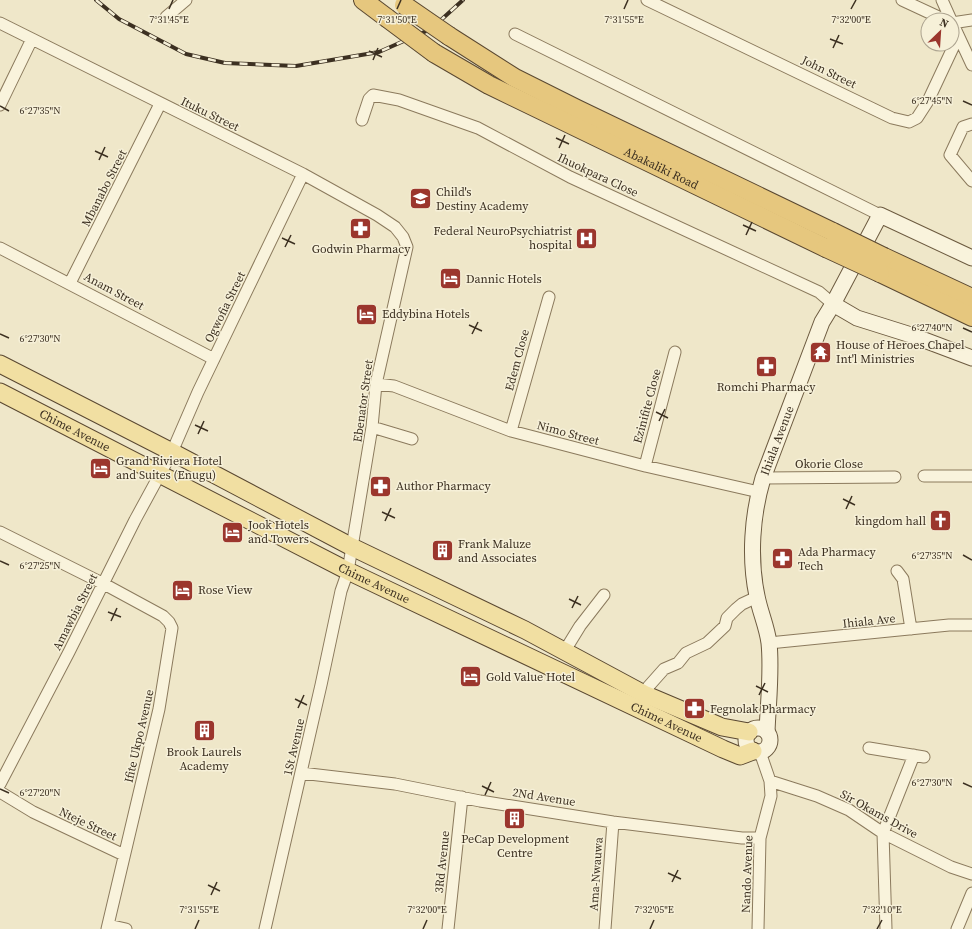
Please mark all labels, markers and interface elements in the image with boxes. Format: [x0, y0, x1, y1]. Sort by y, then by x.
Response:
north arrow [920, 12, 960, 52]
text: 7°31'45"E [149, 13, 189, 26]
text: 7°31'50"E [377, 13, 417, 26]
text: 7°31'55"E [604, 13, 644, 26]
text: 7°32'00"E [831, 13, 871, 26]
text: N [937, 15, 951, 32]
street label: John Street [798, 51, 859, 92]
street label: Ituku Street [178, 93, 242, 135]
text: 6°27'45"N [911, 94, 953, 107]
text: 6°27'35"N [19, 104, 61, 117]
street label: Abakaliki Road [621, 143, 701, 193]
street label: Mbanabo Street [78, 147, 130, 229]
street label: Ihuokpara Close [555, 149, 641, 201]
place label: Child's Destiny Academy [436, 184, 529, 214]
school or university icon: Child's Destiny Academy [407, 186, 433, 212]
pharmacy icon: Godwin Pharmacy [348, 215, 374, 241]
place label: Federal NeuroPsychiatrist hospital [434, 223, 572, 253]
hospital icon: Federal NeuroPsychiatrist hospital [574, 225, 600, 251]
place label: Godwin Pharmacy [312, 241, 411, 257]
hotel icon: Dannic Hotels [437, 266, 463, 292]
street label: Anam Street [81, 268, 147, 314]
street label: Ogwofia Street [201, 269, 249, 345]
place label: Dannic Hotels [466, 271, 542, 287]
hotel icon: Eddybina Hotels [353, 301, 379, 327]
place label: Eddybina Hotels [382, 306, 470, 322]
text: 6°27'40"N [911, 321, 953, 334]
street label: Edem Close [501, 328, 533, 392]
text: 6°27'30"N [19, 332, 61, 345]
place label: House of Heroes Chapel Int'l Ministries [836, 337, 965, 367]
temple icon: House of Heroes Chapel Int'l Ministries [808, 339, 834, 365]
pharmacy icon: Romchi Pharmacy [753, 353, 779, 379]
street label: Ebenator Street [349, 359, 377, 443]
street label: Ezinifite Close [629, 367, 665, 445]
place label: Romchi Pharmacy [717, 379, 816, 395]
street label: Ihiala Avenue [757, 403, 798, 478]
street label: Chime Avenue [37, 406, 113, 455]
street label: Nimo Street [535, 417, 601, 449]
place label: Grand Riviera Hotel and Suites (Enugu) [116, 453, 222, 483]
hotel icon: Grand Riviera Hotel and Suites (Enugu) [88, 455, 114, 481]
street label: Okorie Close [795, 456, 863, 472]
pharmacy icon: Author Pharmacy [367, 473, 393, 499]
place label: Author Pharmacy [396, 478, 491, 494]
church icon: kingdom hall [928, 508, 954, 534]
place label: kingdom hall [855, 513, 926, 529]
place label: Jook Hotels and Towers [247, 517, 309, 547]
hotel icon: Jook Hotels and Towers [220, 519, 246, 545]
place label: Frank Maluze and Associates [458, 536, 537, 566]
building icon: Frank Maluze and Associates [429, 538, 455, 564]
place label: Ada Pharmacy Tech [798, 544, 876, 574]
pharmacy icon: Ada Pharmacy Tech [769, 546, 795, 572]
text: 6°27'35"N [911, 549, 953, 562]
text: 6°27'25"N [19, 559, 61, 572]
street label: Chime Avenue [335, 559, 412, 607]
street label: Amawbia Street [49, 571, 101, 653]
hotel icon: Rose View [169, 577, 195, 603]
place label: Rose View [198, 582, 253, 598]
street label: Ihiala Ave [842, 610, 896, 632]
hotel icon: Gold Value Hotel [457, 664, 483, 690]
place label: Gold Value Hotel [486, 669, 576, 685]
street label: Ifite Ukpo Avenue [120, 688, 158, 784]
pharmacy icon: Fegnolak Pharmacy [681, 696, 707, 722]
street label: Chime Avenue [628, 698, 705, 746]
place label: Fegnolak Pharmacy [710, 701, 817, 717]
street label: 1St Avenue [280, 717, 308, 777]
building icon: Brook Laurels Academy [191, 718, 217, 744]
place label: Brook Laurels Academy [167, 744, 241, 774]
text: 6°27'30"N [911, 776, 953, 789]
street label: 2Nd Avenue [511, 784, 577, 810]
text: 6°27'20"N [19, 786, 61, 799]
street label: Sir Okams Drive [837, 786, 921, 842]
street label: Nteje Street [57, 804, 120, 844]
building icon: PeCap Development Centre [502, 805, 528, 831]
street label: 3Rd Avenue [431, 830, 453, 894]
place label: PeCap Development Centre [461, 831, 569, 861]
street label: Nando Avenue [738, 835, 756, 913]
street label: Ama-Nwauwa [585, 836, 607, 911]
text: 7°31'55"E [179, 903, 219, 916]
text: 7°32'00"E [407, 903, 447, 916]
text: 7°32'05"E [634, 903, 674, 916]
text: 7°32'10"E [862, 903, 902, 916]

